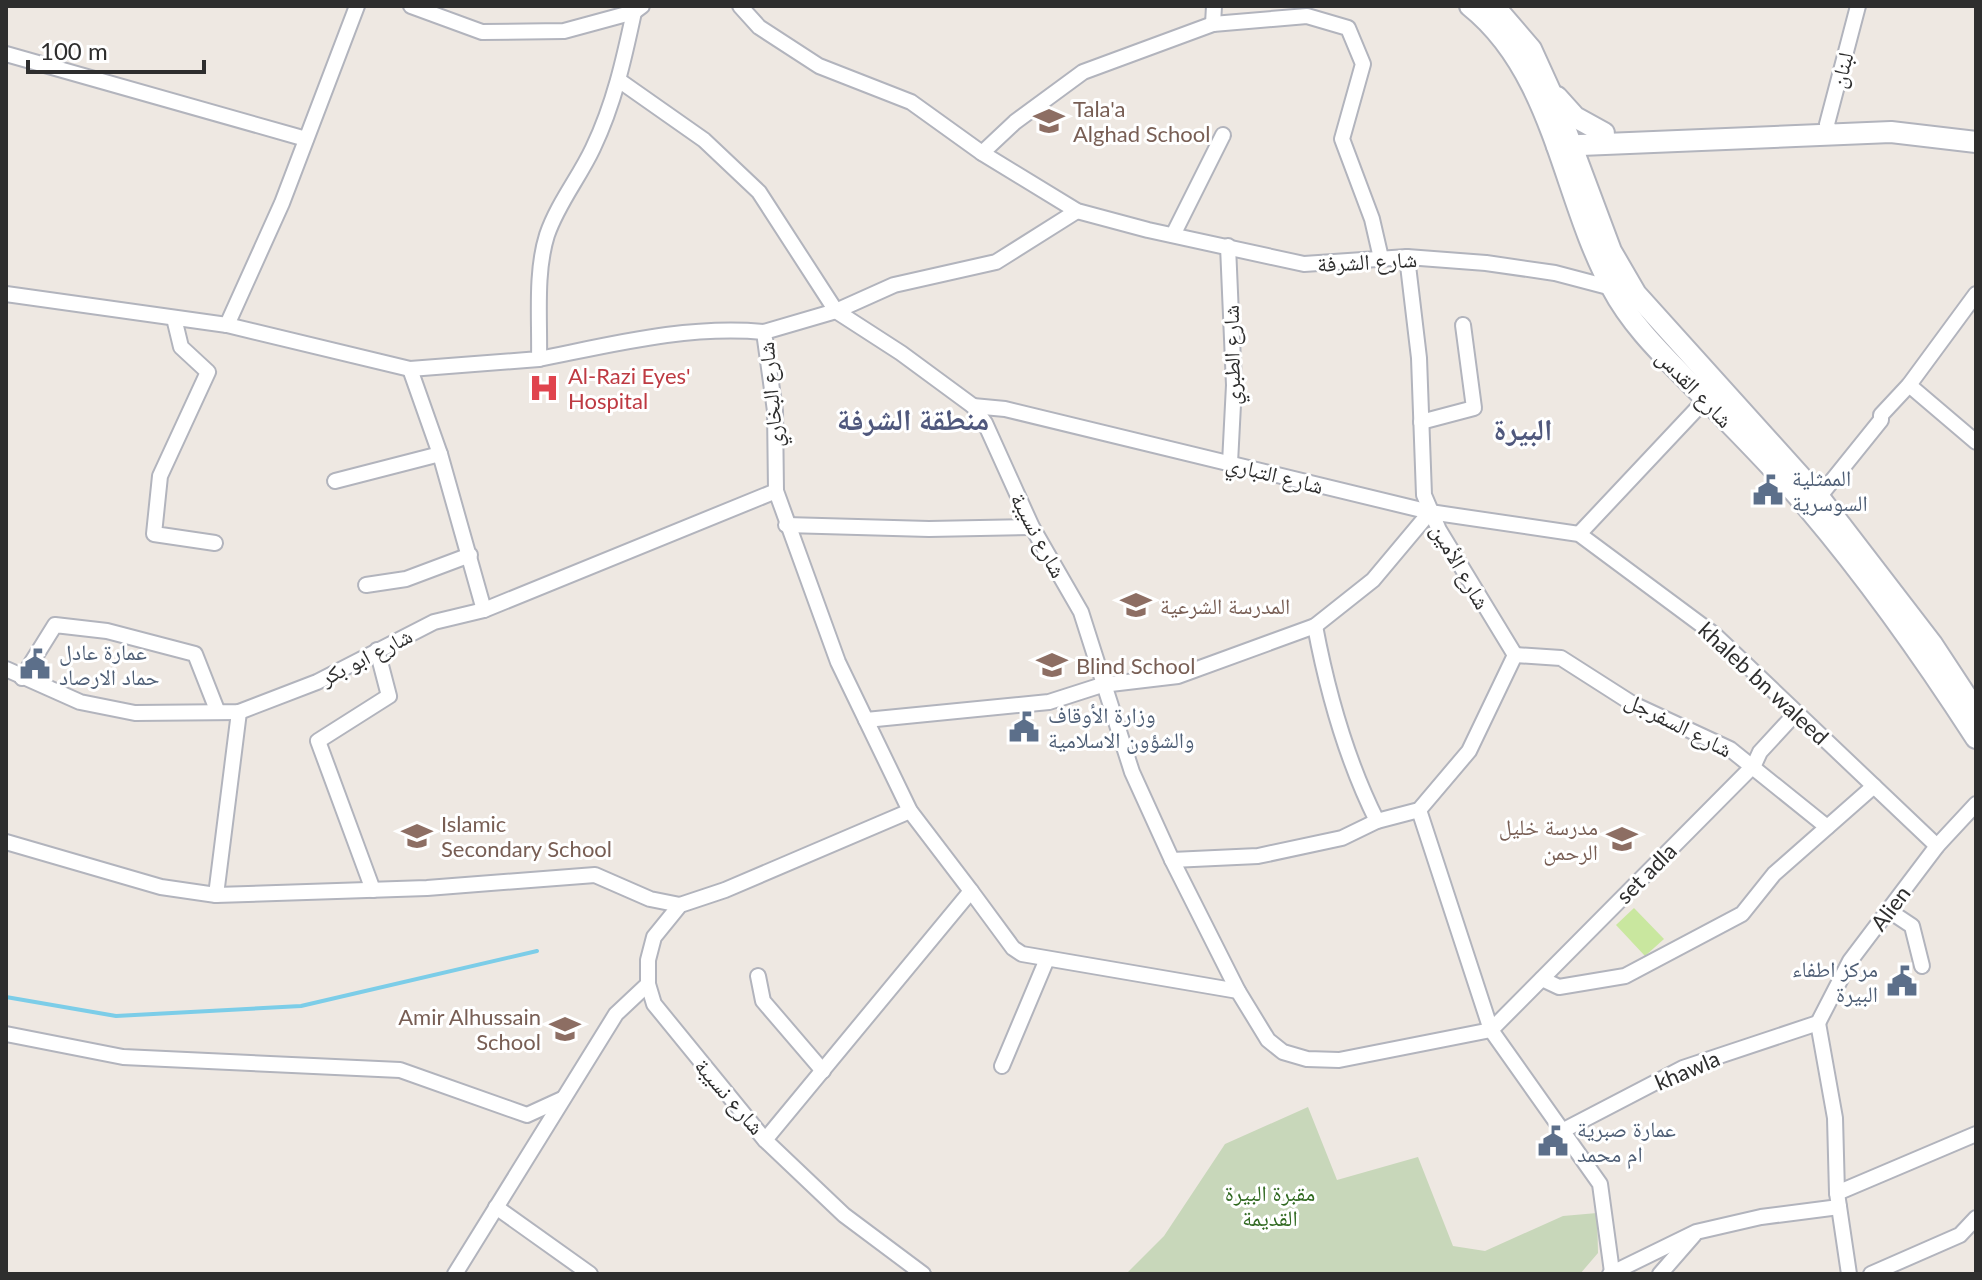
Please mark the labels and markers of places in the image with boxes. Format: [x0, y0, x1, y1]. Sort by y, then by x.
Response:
place label: Tala'a Alghad School [1073, 95, 1210, 147]
school or university icon: Tala'a Alghad School [1032, 104, 1066, 138]
place label: Al-Razi Eyes' Hospital [568, 362, 691, 414]
hospital icon: Al-Razi Eyes' Hospital [527, 371, 561, 405]
place label: الممثلية السوسرية [1792, 464, 1868, 516]
public building icon: الممثلية السوسرية [1751, 473, 1785, 507]
school or university icon: المدرسة الشرعية [1119, 588, 1153, 622]
place label: المدرسة الشرعية [1160, 592, 1290, 619]
place label: عمارة عادل حماد الارصاد [59, 638, 159, 690]
public building icon: عمارة عادل حماد الارصاد [18, 647, 52, 681]
school or university icon: Blind School [1035, 648, 1069, 682]
place label: Blind School [1076, 652, 1196, 679]
place label: وزارة الأوقاف والشؤون الاسلامية [1048, 701, 1194, 754]
public building icon: وزارة الأوقاف والشؤون الاسلامية [1007, 710, 1041, 744]
place label: Islamic Secondary School [441, 810, 612, 862]
place label: مدرسة خليل الرحمن [1499, 813, 1598, 866]
school or university icon: Islamic Secondary School [400, 819, 434, 853]
school or university icon: مدرسة خليل الرحمن [1605, 822, 1639, 856]
place label: مركز اطفاء البيرة [1792, 955, 1878, 1007]
public building icon: مركز اطفاء البيرة [1885, 964, 1919, 998]
place label: Amir Alhussain School [398, 1003, 541, 1055]
school or university icon: Amir Alhussain School [548, 1012, 582, 1046]
place label: عمارة صبرية ام محمد [1577, 1115, 1676, 1169]
public building icon: عمارة صبرية ام محمد [1536, 1124, 1570, 1158]

